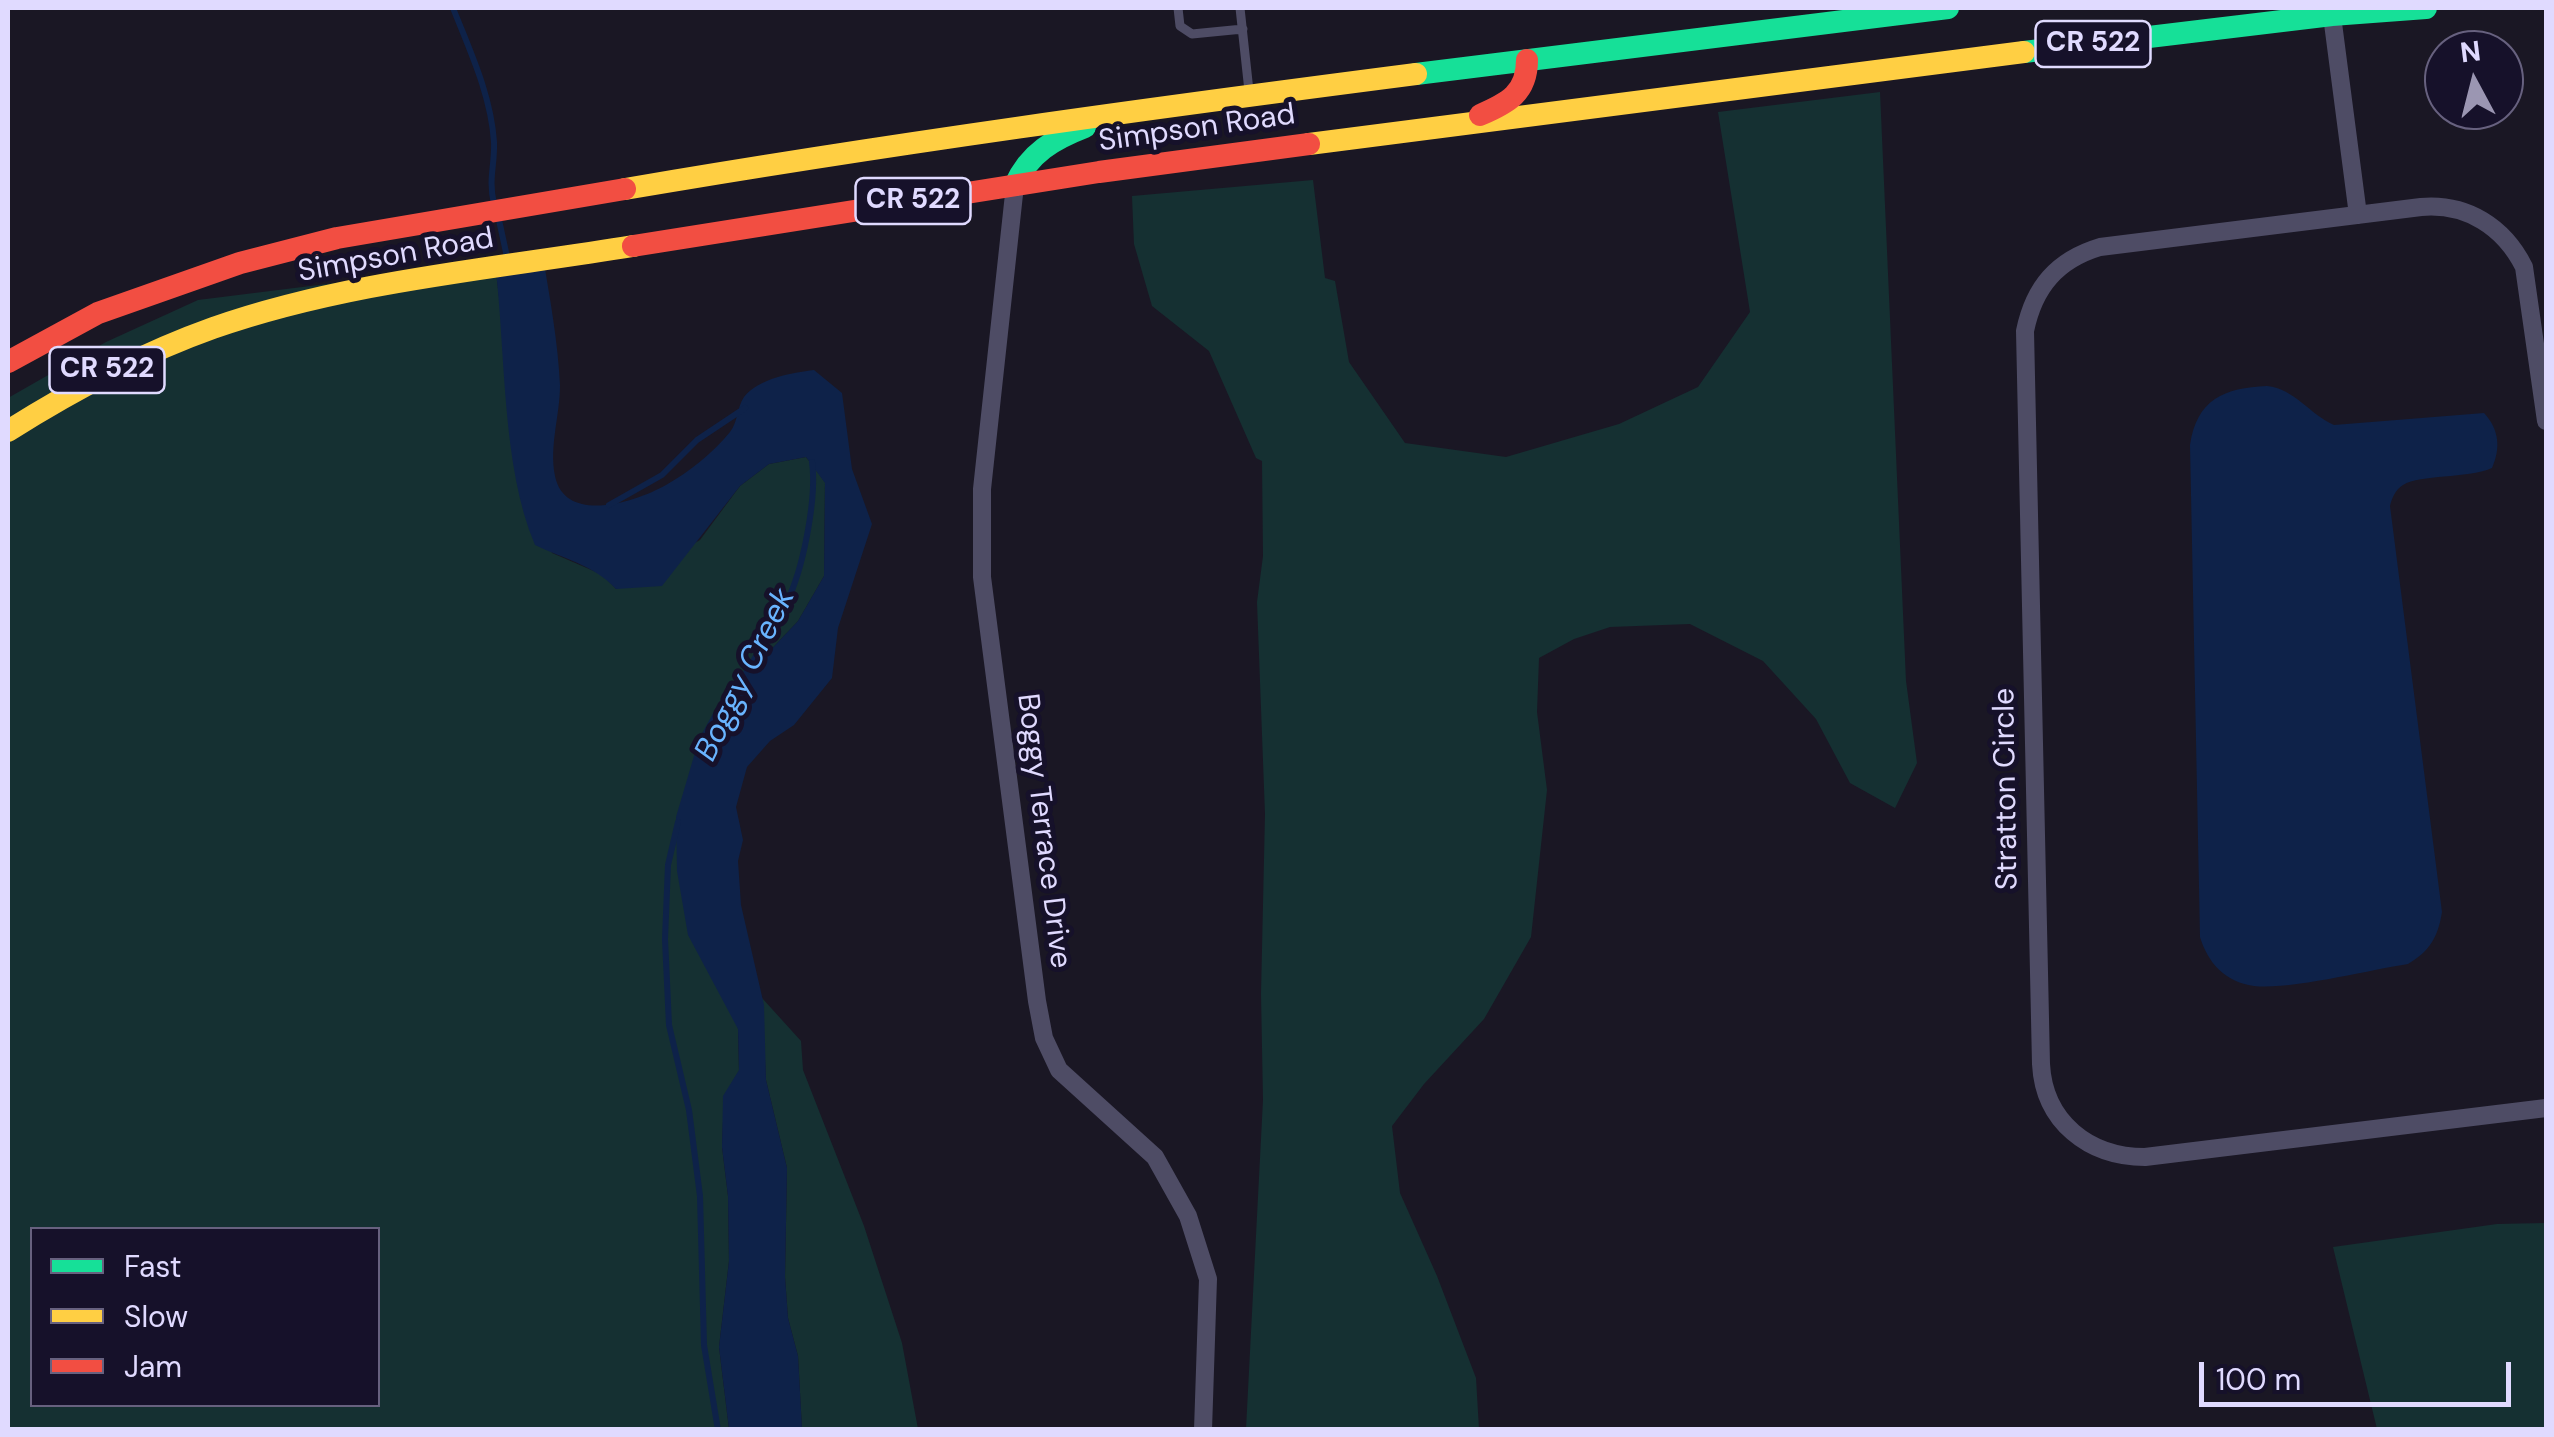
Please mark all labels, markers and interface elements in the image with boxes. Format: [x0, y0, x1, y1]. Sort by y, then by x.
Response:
road number: CR 522 [2036, 21, 2150, 67]
north arrow [2424, 30, 2524, 130]
text: N [2458, 32, 2483, 71]
street label: Simpson Road [1096, 97, 1298, 161]
road number: CR 522 [856, 178, 970, 224]
street label: Simpson Road [295, 221, 497, 291]
road number: CR 522 [49, 347, 164, 393]
water label: Boggy Creek [688, 582, 804, 768]
street label: Stratton Circle [1987, 688, 2027, 890]
street label: Boggy Terrace Drive [1008, 692, 1078, 970]
legend [30, 1227, 380, 1407]
text: Fast [124, 1247, 182, 1286]
text: Slow [124, 1297, 188, 1336]
scale bar [2204, 1342, 2516, 1404]
text: Jam [124, 1347, 182, 1386]
text: 100 m [2216, 1360, 2301, 1399]

